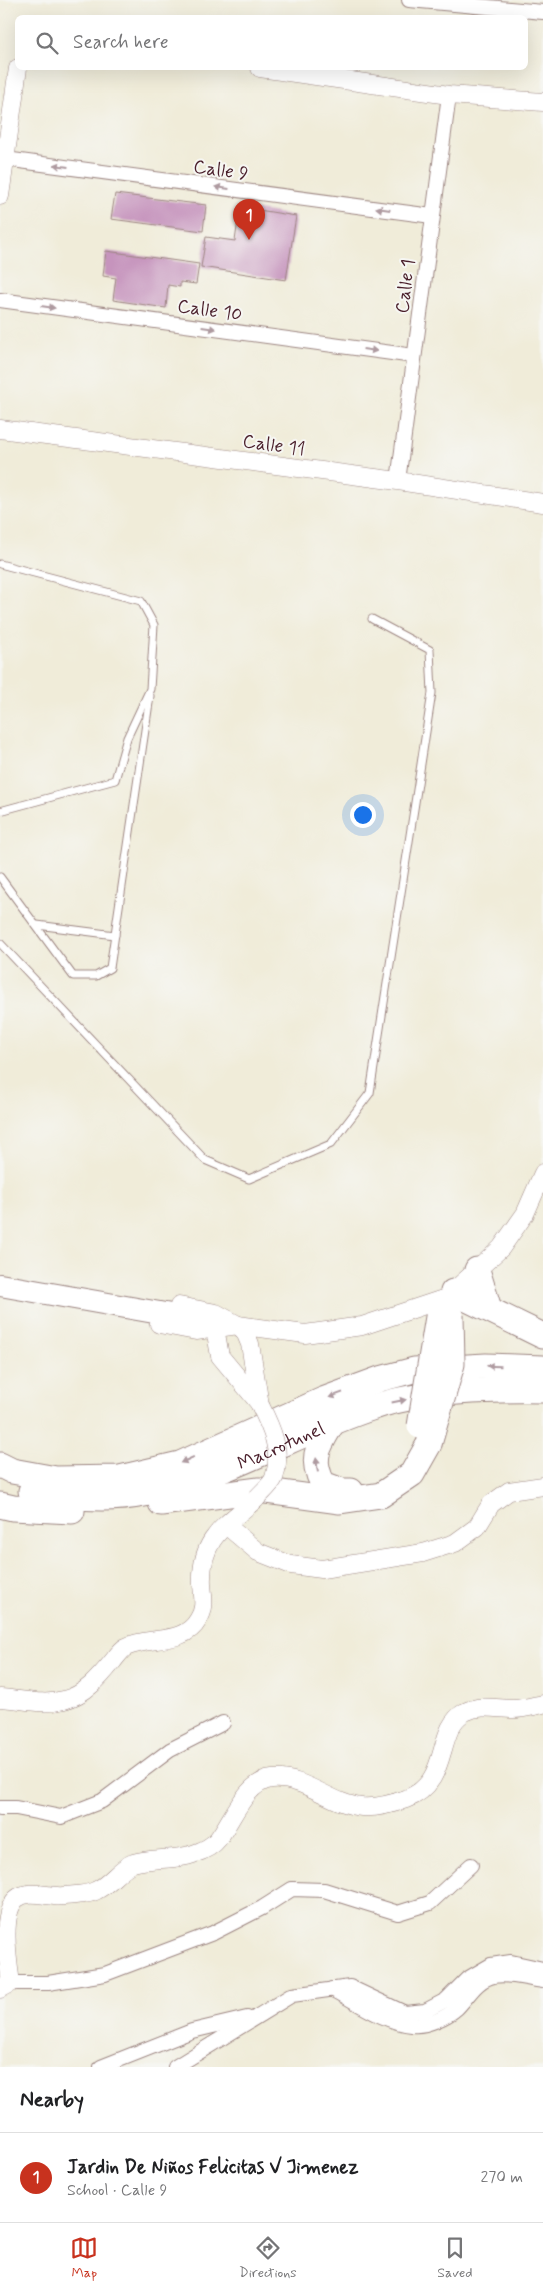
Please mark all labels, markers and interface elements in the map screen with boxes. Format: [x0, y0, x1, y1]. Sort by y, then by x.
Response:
search box [15, 15, 528, 70]
icon: search [33, 29, 61, 57]
text: Search here [73, 30, 169, 55]
street label: Calle 9 [192, 154, 250, 187]
one-way arrow [53, 162, 69, 170]
one-way arrow [214, 184, 230, 192]
pin: 1 [233, 199, 265, 240]
one-way arrow [375, 205, 391, 213]
street label: Calle 1 [390, 258, 421, 315]
street label: Calle 10 [176, 294, 244, 327]
one-way arrow [41, 303, 57, 311]
one-way arrow [202, 324, 218, 332]
one-way arrow [363, 346, 379, 354]
street label: Calle 11 [241, 429, 307, 462]
your location [350, 802, 376, 828]
one-way arrow [486, 1362, 502, 1370]
one-way arrow [328, 1391, 343, 1399]
one-way arrow [392, 1397, 408, 1405]
street label: Macrotunel [234, 1416, 329, 1476]
one-way arrow [180, 1457, 194, 1465]
one-way arrow [313, 1457, 321, 1473]
text: Nearby [20, 2086, 84, 2114]
text: Jardin De Niños Felicitas V Jimenez [67, 2155, 359, 2180]
text: 1 [32, 2167, 40, 2188]
text: 270 m [480, 2167, 523, 2188]
text: School · Calle 9 [67, 2180, 167, 2201]
tab: Map [70, 2234, 98, 2282]
tab: Directions [239, 2234, 297, 2282]
tab: Saved [437, 2234, 473, 2282]

